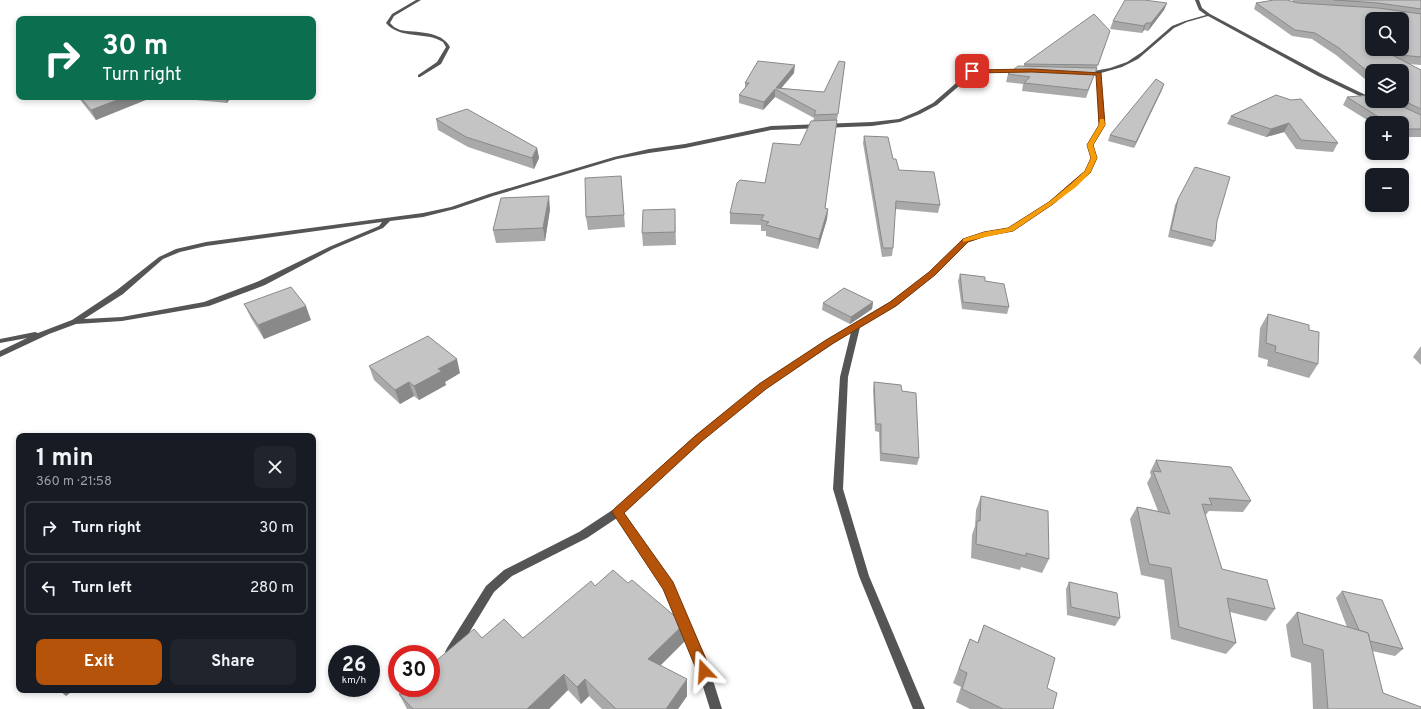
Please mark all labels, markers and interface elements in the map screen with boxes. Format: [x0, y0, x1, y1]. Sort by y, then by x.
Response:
map controls [1365, 12, 1409, 212]
button: search [1365, 12, 1409, 56]
text: 30 m [102, 29, 168, 65]
icon: right [36, 32, 88, 84]
pin [955, 54, 989, 88]
icon: arrive [961, 60, 983, 82]
text: Turn right [102, 64, 182, 87]
button: layers [1365, 64, 1409, 108]
button: + [1365, 116, 1409, 160]
button: − [1365, 168, 1409, 212]
text: 1 min [36, 444, 94, 474]
button: close [254, 446, 296, 488]
text: 360 m · 21:58 [36, 474, 112, 490]
icon: right [38, 517, 60, 539]
text: Turn right [72, 519, 141, 538]
text: 30 m [259, 519, 294, 538]
icon: left [38, 577, 60, 599]
text: Turn left [72, 579, 132, 598]
text: 280 m [250, 579, 294, 598]
button: Exit [36, 639, 162, 685]
button: Share [170, 639, 296, 685]
speed limit sign: 30 [388, 645, 440, 697]
position arrow [683, 650, 725, 692]
text: 26 [342, 653, 366, 679]
text: km/h [342, 674, 366, 687]

